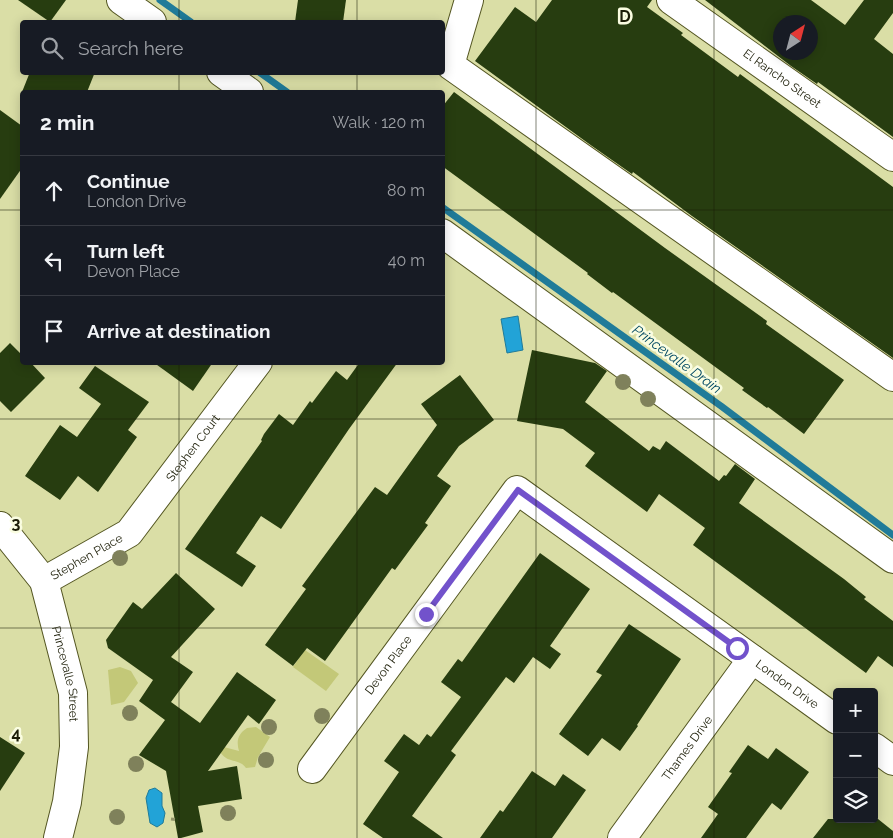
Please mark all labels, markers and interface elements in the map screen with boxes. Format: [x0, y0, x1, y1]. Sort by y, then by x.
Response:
text: D [619, 7, 631, 26]
north arrow [773, 15, 818, 60]
search box [20, 20, 445, 75]
icon: search [38, 34, 66, 62]
text: Search here [78, 37, 184, 59]
street label: El Rancho Street [741, 46, 824, 111]
text: 2 min [40, 110, 94, 135]
text: Walk · 120 m [333, 113, 425, 132]
text: Continue [87, 170, 170, 192]
icon: ahead [40, 177, 68, 205]
text: 80 m [387, 181, 425, 200]
text: London Drive [87, 192, 186, 211]
text: Turn left [87, 240, 164, 262]
icon: left [40, 247, 68, 275]
text: 40 m [388, 251, 425, 270]
text: Devon Place [87, 262, 180, 281]
icon: arrive [40, 317, 68, 345]
text: Arrive at destination [87, 320, 271, 342]
water label: Princevalle Drain [630, 321, 725, 397]
street label: Stephen Court [163, 412, 223, 484]
text: 3 [12, 514, 21, 533]
street label: Stephen Place [48, 531, 125, 583]
route end [415, 603, 438, 626]
street label: Princevalle Street [49, 625, 81, 722]
street label: Devon Place [362, 633, 415, 697]
route start [726, 637, 749, 660]
street label: London Drive [753, 657, 822, 712]
map controls [833, 688, 878, 823]
button: + [833, 688, 878, 733]
street label: Thames Drive [659, 713, 715, 783]
text: 4 [11, 724, 21, 743]
button: − [833, 733, 878, 778]
button: layers [833, 778, 878, 823]

